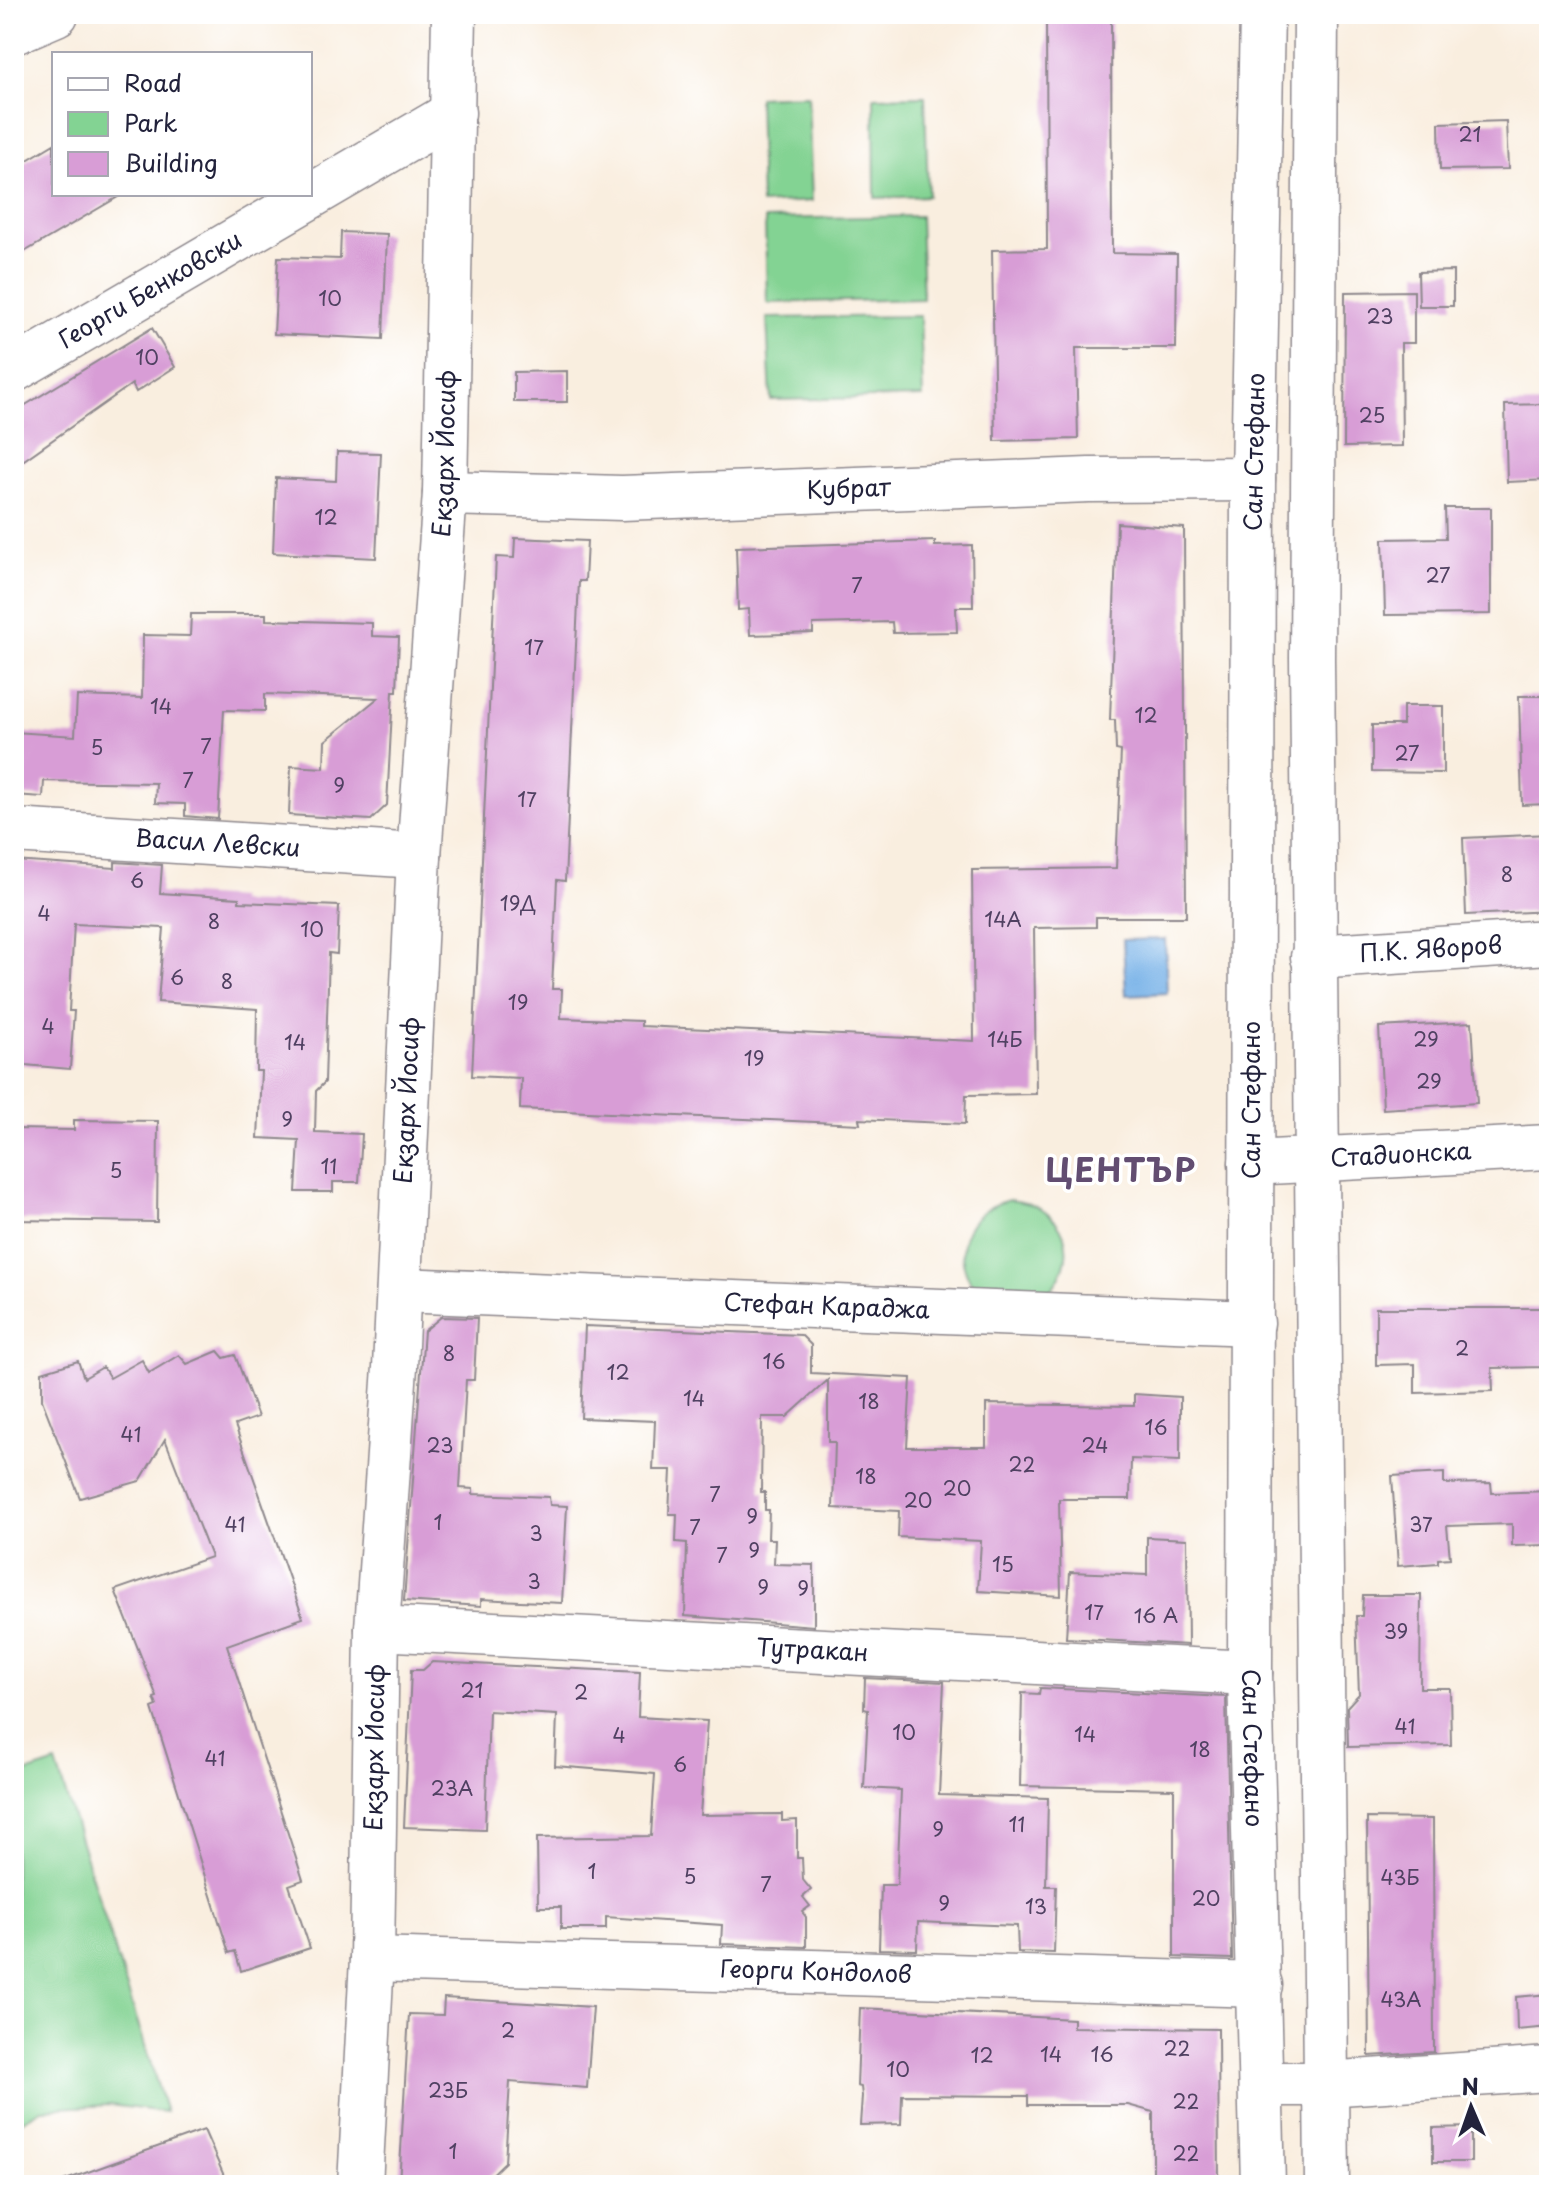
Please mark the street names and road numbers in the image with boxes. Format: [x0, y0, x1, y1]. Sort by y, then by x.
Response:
street label: Георги Бенковски [51, 221, 248, 356]
street label: Екзарх Йосиф [422, 369, 463, 538]
street label: Сан Стефано [1234, 373, 1272, 531]
street label: Кубрат [806, 468, 892, 507]
street label: Васил Левски [134, 819, 301, 865]
street label: П.К. Яворов [1358, 925, 1503, 970]
street label: Екзарх Йосиф [384, 1016, 427, 1185]
street label: Сан Стефано [1232, 1021, 1268, 1179]
street label: Стадионска [1329, 1131, 1472, 1175]
street label: Стефан Караджа [723, 1283, 931, 1327]
street label: Тутракан [756, 1628, 869, 1669]
street label: Екзарх Йосиф [354, 1663, 392, 1831]
street label: Сан Стефано [1234, 1668, 1274, 1827]
street label: Георги Кондолов [719, 1949, 912, 1991]

